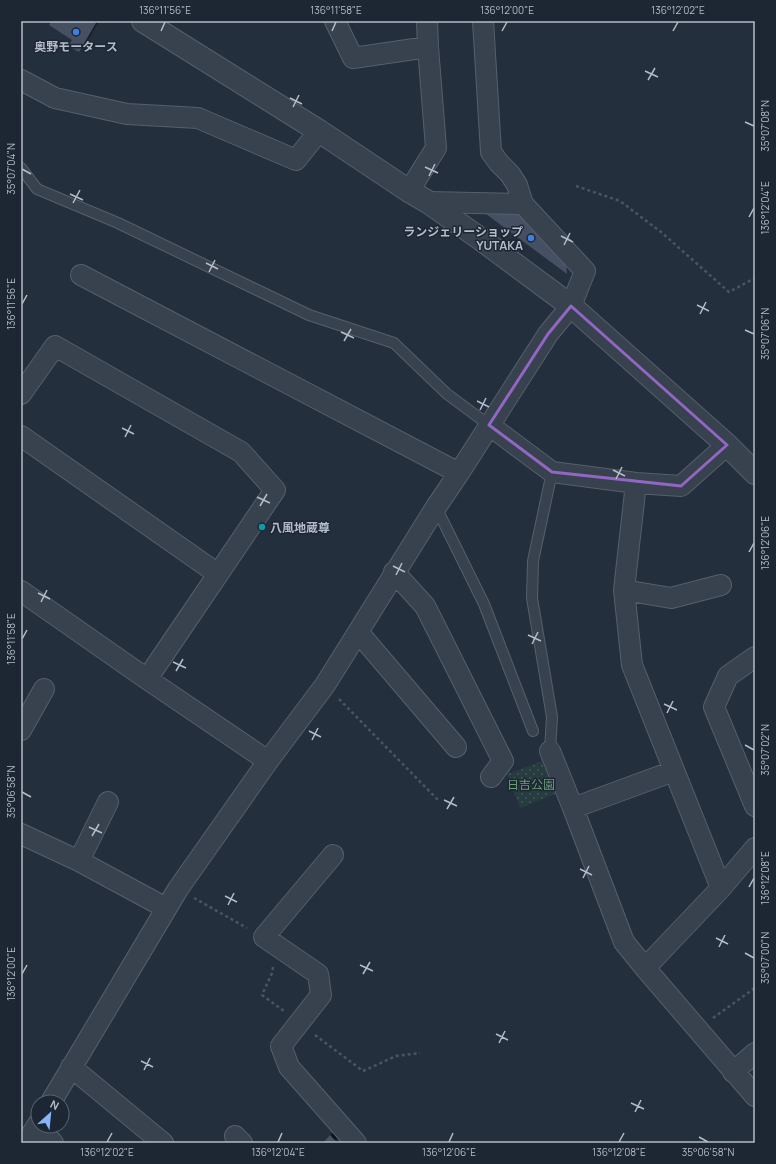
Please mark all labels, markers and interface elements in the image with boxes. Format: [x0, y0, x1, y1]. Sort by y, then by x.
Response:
text: 136°11'56"E [139, 3, 191, 17]
text: 136°11'58"E [310, 3, 362, 17]
text: 136°12'00"E [480, 3, 534, 17]
text: 136°12'02"E [651, 3, 705, 17]
marker: 奥野モータース [71, 27, 81, 37]
place label: 奥野モータース [34, 38, 118, 55]
text: 35°07'08"N [758, 100, 772, 152]
text: 35°07'04"N [4, 143, 18, 195]
text: 136°12'04"E [758, 181, 772, 235]
place label: ランジェリーショップ YUTAKA [403, 223, 523, 254]
marker: ランジェリーショップ YUTAKA [526, 233, 536, 243]
text: 136°11'56"E [4, 278, 18, 330]
text: 35°07'06"N [758, 308, 772, 360]
text: 136°12'06"E [758, 516, 772, 570]
place label: 八風地蔵尊 [270, 519, 330, 536]
marker: 八風地蔵尊 [257, 522, 267, 532]
text: 136°11'58"E [4, 613, 18, 665]
text: 35°07'02"N [758, 724, 772, 776]
text: 35°06'58"N [4, 766, 18, 818]
park label: 日吉公園 [507, 776, 555, 793]
text: 136°12'08"E [758, 851, 772, 905]
text: 35°07'00"N [758, 932, 772, 984]
text: 136°12'00"E [4, 947, 18, 1001]
north arrow [30, 1094, 70, 1134]
text: N [48, 1096, 62, 1113]
text: 136°12'02"E [80, 1145, 134, 1159]
text: 136°12'04"E [251, 1145, 305, 1159]
text: 136°12'06"E [422, 1145, 476, 1159]
text: 136°12'08"E [592, 1145, 646, 1159]
text: 35°06'58"N [682, 1145, 734, 1159]

